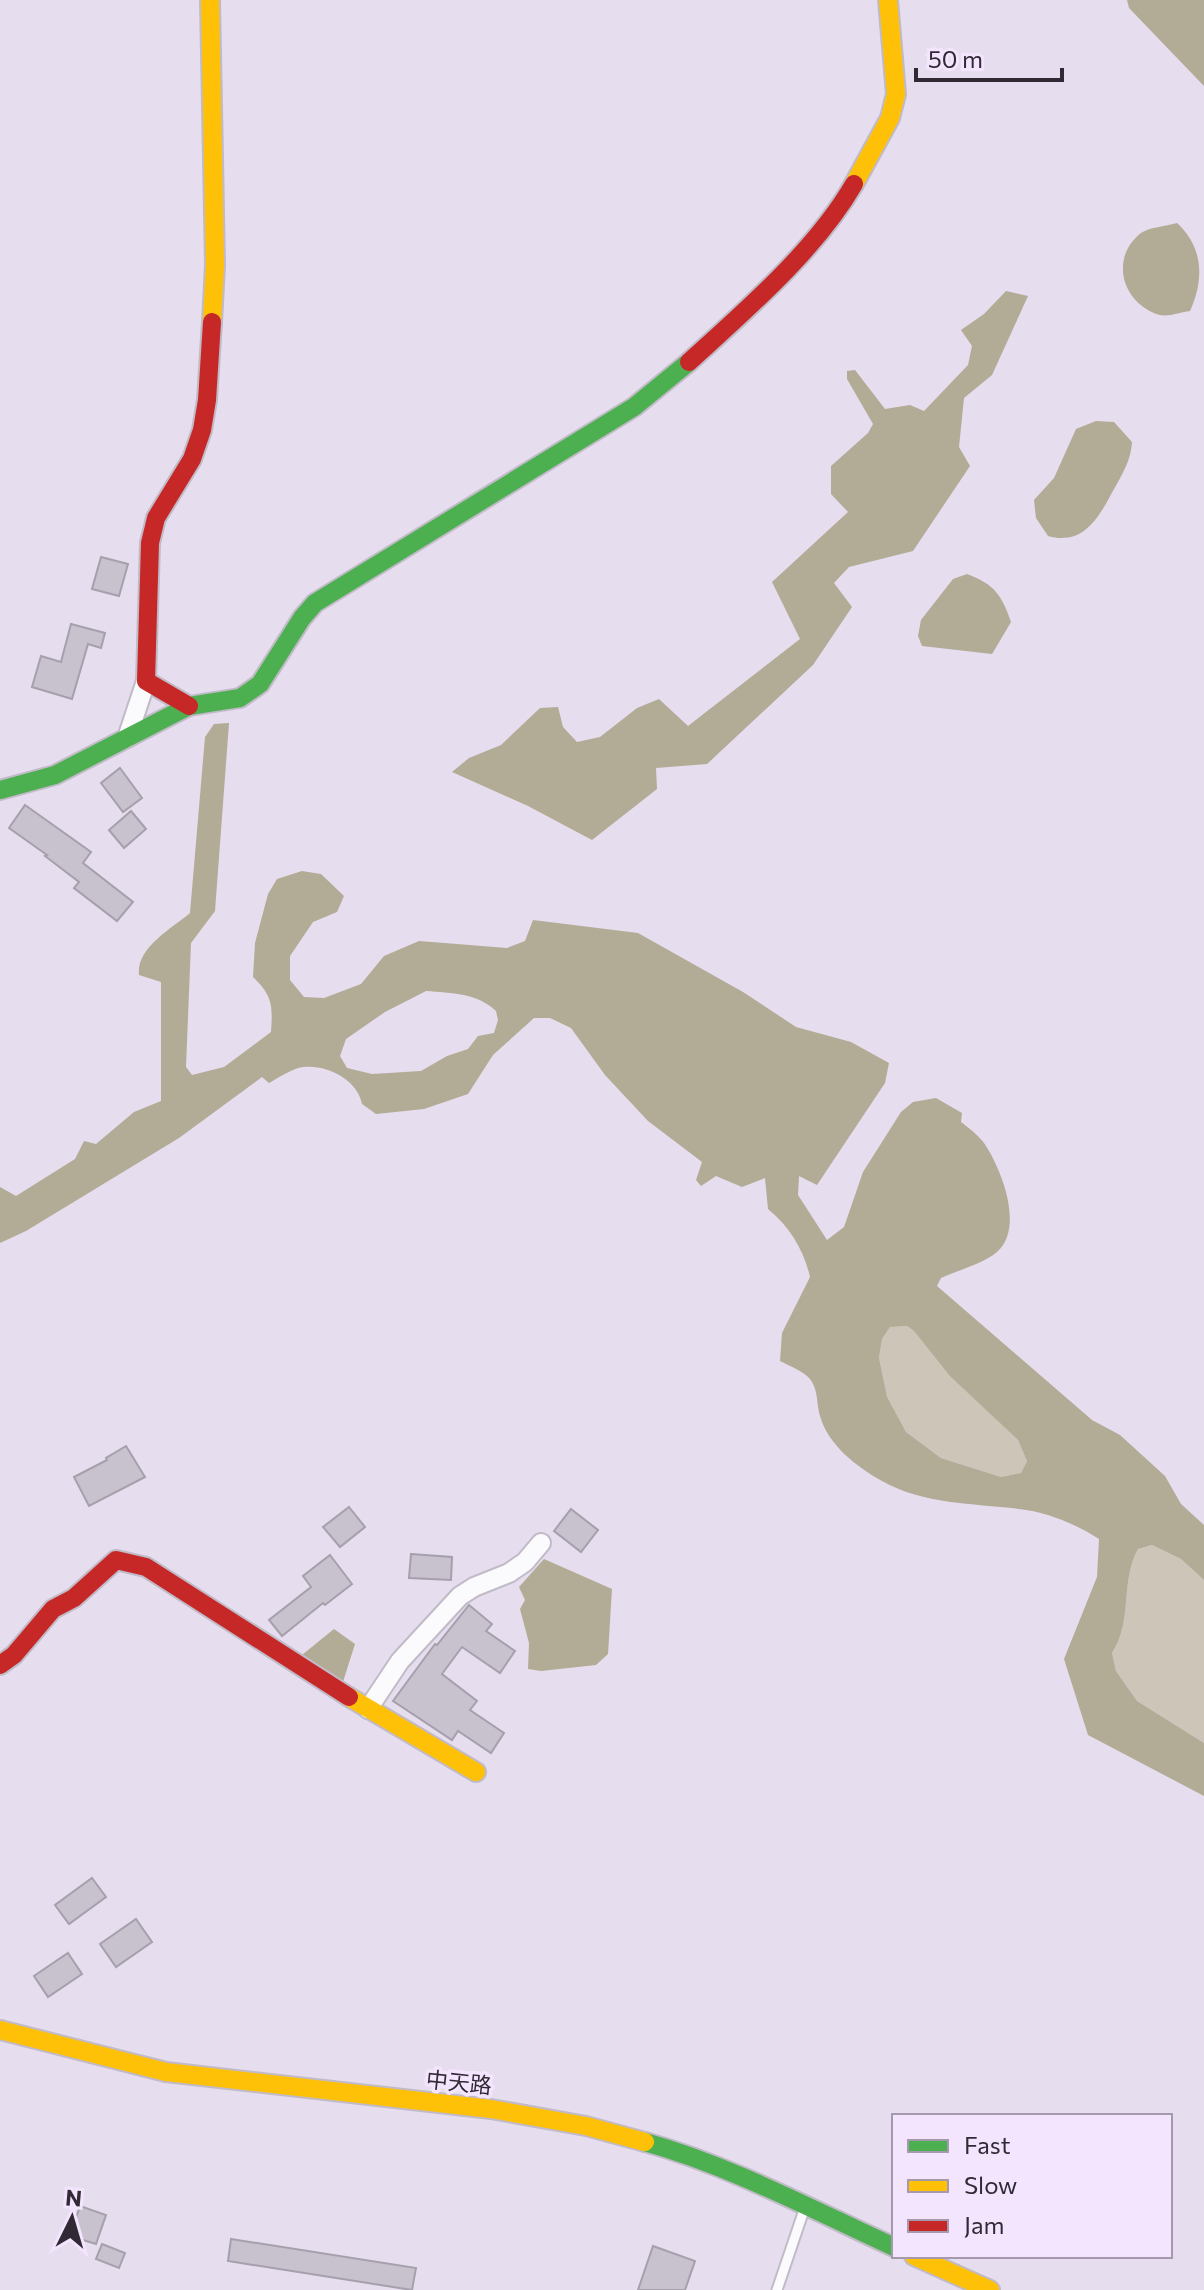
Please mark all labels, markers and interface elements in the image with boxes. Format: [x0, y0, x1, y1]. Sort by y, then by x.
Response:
scale bar [916, 32, 1062, 82]
text: 50 m [928, 44, 983, 73]
street label: 中天路 [425, 2065, 493, 2099]
legend [892, 2114, 1172, 2258]
text: Fast [964, 2130, 1011, 2159]
text: Slow [964, 2170, 1017, 2199]
north arrow [32, 2178, 112, 2258]
text: N [64, 2183, 83, 2212]
text: Jam [964, 2210, 1004, 2239]

